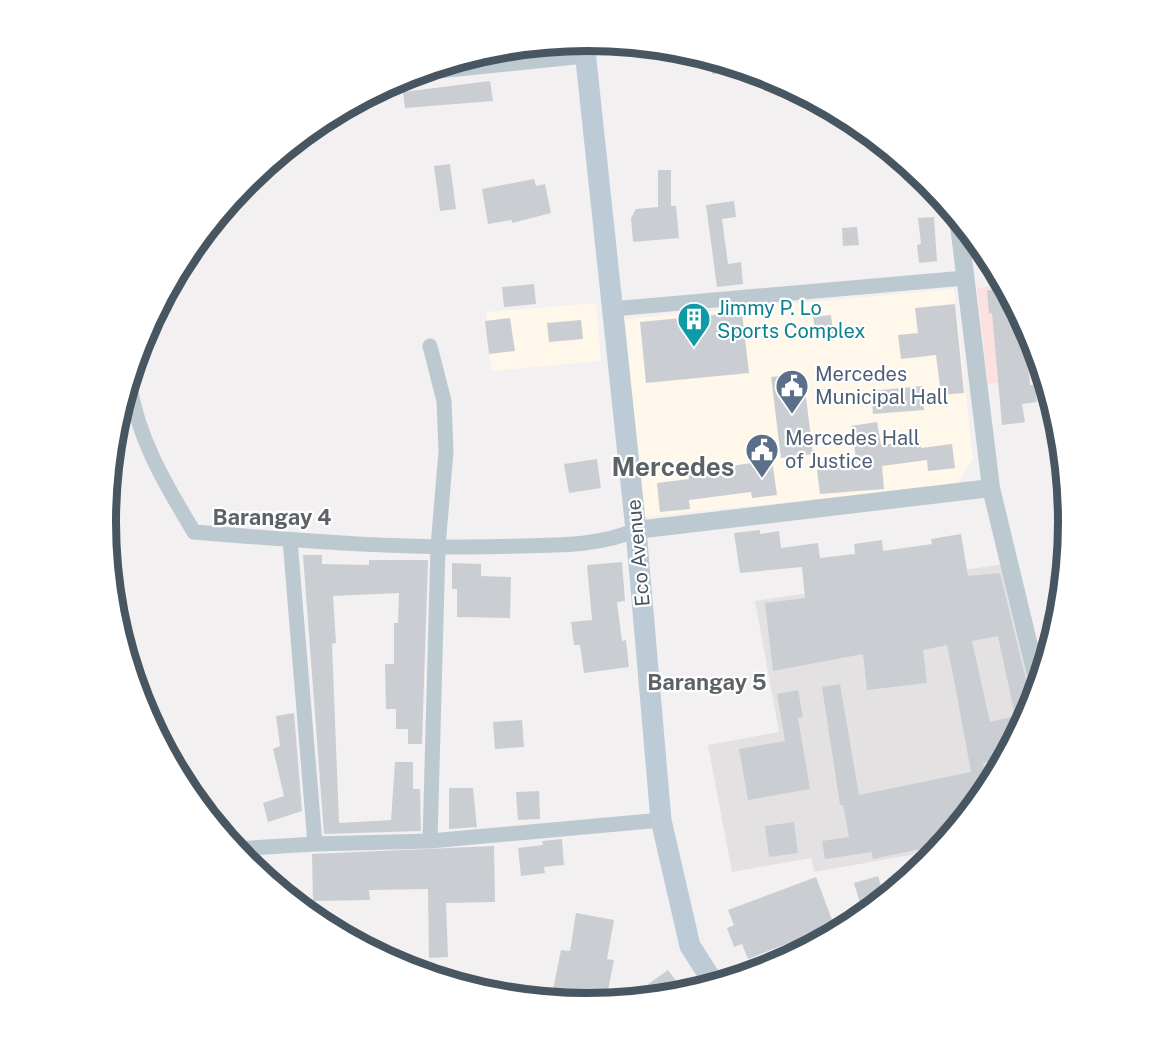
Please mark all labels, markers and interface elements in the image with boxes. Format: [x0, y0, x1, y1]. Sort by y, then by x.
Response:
place label: Jimmy P. Lo Sports Complex [717, 296, 866, 343]
building icon: Jimmy P. Lo Sports Complex [676, 301, 712, 348]
place label: Mercedes Municipal Hall [815, 362, 949, 409]
public building icon: Mercedes Municipal Hall [774, 368, 810, 415]
place label: Mercedes Hall of Justice [785, 426, 920, 473]
public building icon: Mercedes Hall of Justice [744, 432, 780, 479]
district label: Mercedes [612, 451, 734, 482]
street label: Eco Avenue [621, 498, 655, 608]
district label: Barangay 4 [212, 504, 332, 530]
district label: Barangay 5 [647, 669, 767, 695]

